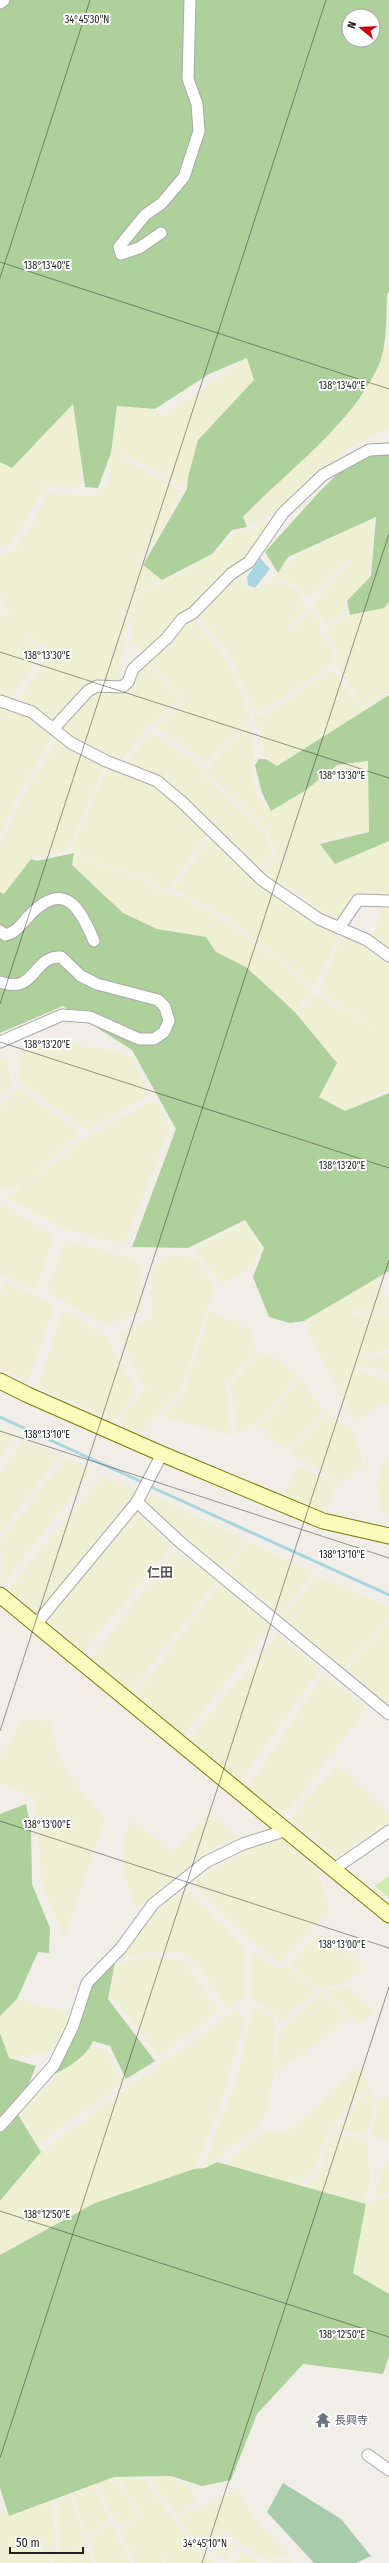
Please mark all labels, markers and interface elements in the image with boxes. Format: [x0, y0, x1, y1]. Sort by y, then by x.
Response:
north arrow [341, 8, 381, 48]
text: 34°45'30"N [65, 14, 109, 26]
text: N [345, 20, 359, 30]
text: 138°13'40"E [24, 260, 71, 272]
text: 138°13'40"E [319, 380, 366, 392]
text: 138°13'30"E [24, 650, 71, 662]
text: 138°13'30"E [319, 770, 366, 782]
text: 138°13'20"E [24, 1039, 71, 1051]
text: 138°13'20"E [319, 1160, 366, 1172]
text: 138°13'10"E [24, 1429, 70, 1441]
text: 138°13'10"E [319, 1549, 365, 1561]
district label: 仁田 [147, 1565, 173, 1580]
text: 138°13'00"E [23, 1819, 71, 1831]
text: 138°13'00"E [318, 1939, 366, 1951]
text: 138°12'50"E [24, 2209, 71, 2221]
text: 138°12'50"E [319, 2329, 366, 2341]
temple icon: 長興寺 [314, 2411, 332, 2429]
place label: 長興寺 [335, 2414, 368, 2427]
scale bar [10, 2529, 83, 2555]
text: 50 m [16, 2536, 40, 2550]
text: 34°45'10"N [183, 2538, 227, 2550]

